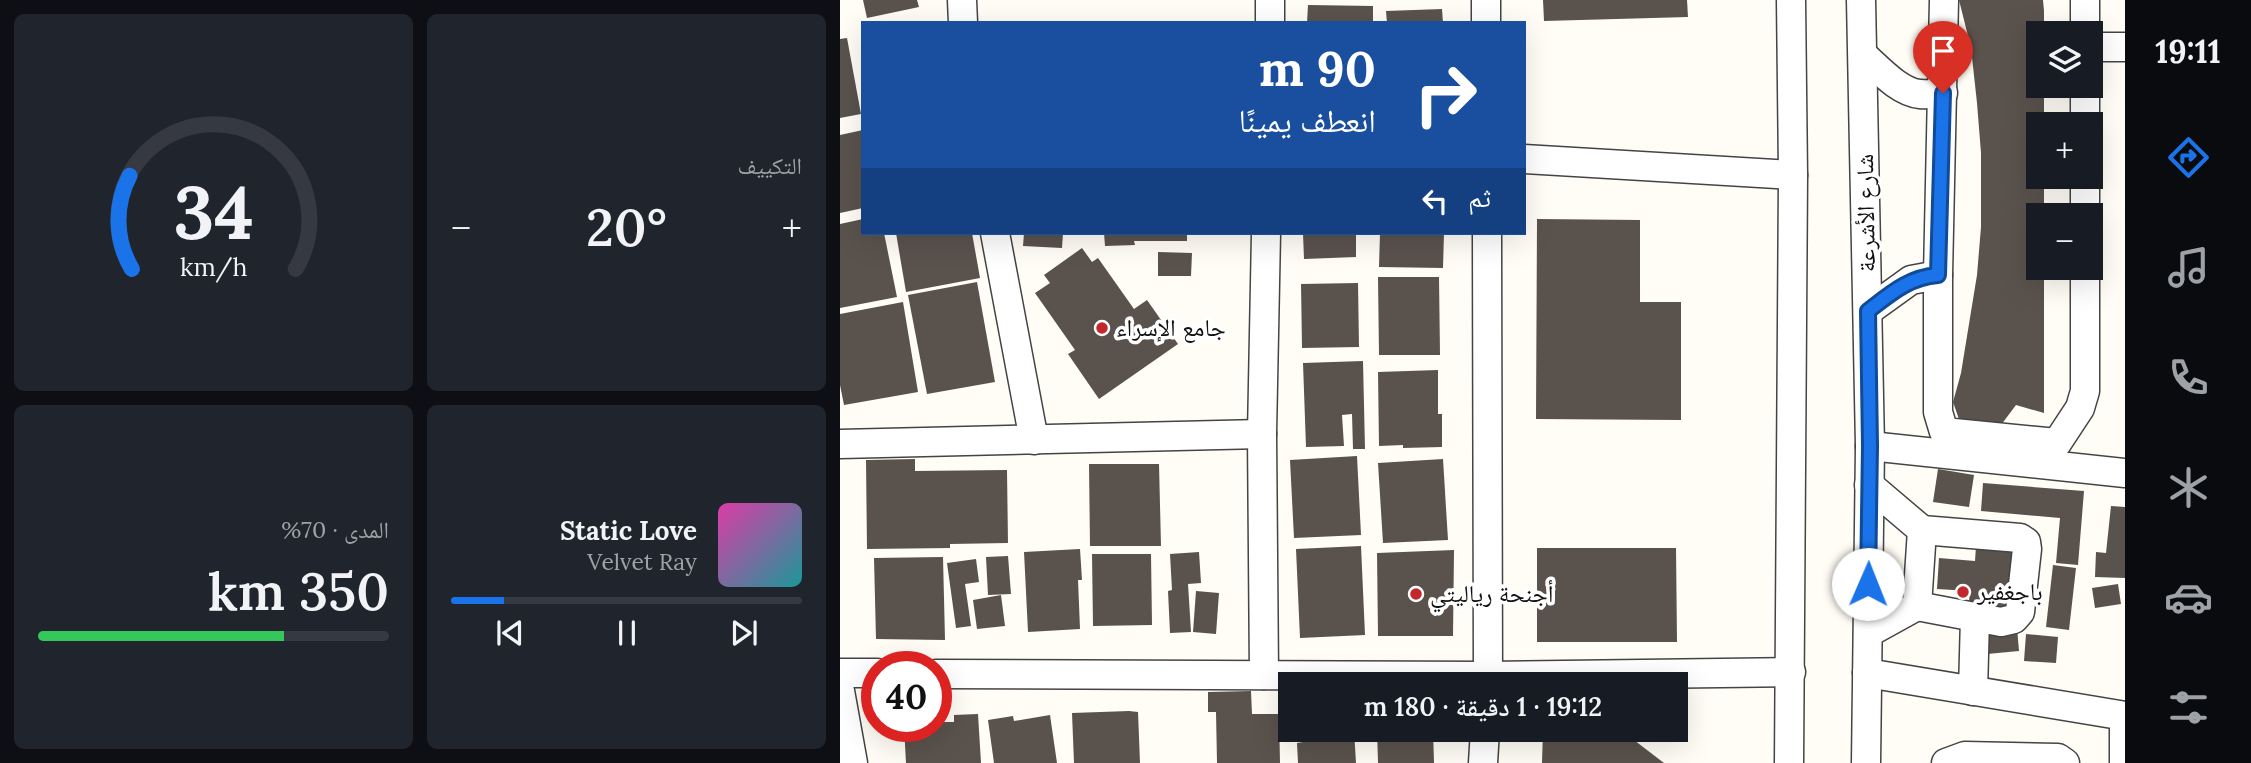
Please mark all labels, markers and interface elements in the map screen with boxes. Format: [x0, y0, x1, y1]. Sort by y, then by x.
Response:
pin [1913, 21, 1973, 93]
map controls [2026, 21, 2103, 280]
button: layers [2026, 21, 2103, 98]
text: 19:11 [2155, 31, 2221, 72]
icon: arrive [1924, 32, 1962, 70]
text: 90 m [1259, 37, 1376, 99]
icon: right [1400, 49, 1491, 140]
text: انعطف يمينًا [1238, 100, 1376, 141]
button: + [2026, 112, 2103, 189]
icon: directions [2164, 133, 2213, 182]
text: التكييف [737, 151, 802, 180]
street label: شارع الأشرعة [1849, 153, 1882, 273]
text: 34 [173, 166, 254, 259]
text: ثم [1468, 181, 1491, 214]
icon: left [1416, 182, 1454, 220]
text: 20° [586, 194, 667, 260]
button: − [2026, 203, 2103, 280]
text: − [451, 204, 471, 252]
text: + [782, 204, 802, 252]
icon: music [2164, 243, 2213, 292]
text: km/h [180, 250, 247, 282]
place label: جامع الإسراء [1116, 312, 1226, 343]
marker: جامع الإسراء [1094, 320, 1110, 336]
icon: phone [2164, 353, 2213, 402]
icon: climate [2164, 463, 2213, 512]
text: Static Love [560, 514, 697, 547]
text: المدى · 70% [281, 515, 389, 544]
text: Velvet Ray [587, 547, 697, 576]
position arrow [1831, 547, 1905, 621]
text: 350 km [208, 558, 389, 624]
icon: car [2164, 573, 2213, 622]
place label: باجغفير [1976, 576, 2043, 607]
place label: أجنحة رياليتي [1430, 578, 1554, 613]
marker: باجغفير [1955, 584, 1971, 600]
marker: أجنحة رياليتي [1408, 586, 1424, 602]
icon: previous [491, 614, 529, 652]
icon: pause [608, 614, 646, 652]
icon: next [725, 614, 763, 652]
speed limit sign: 40 [861, 651, 952, 742]
icon: filters [2164, 683, 2213, 732]
text: 19:12 · 1 دقيقة · 180 m [1364, 690, 1602, 723]

